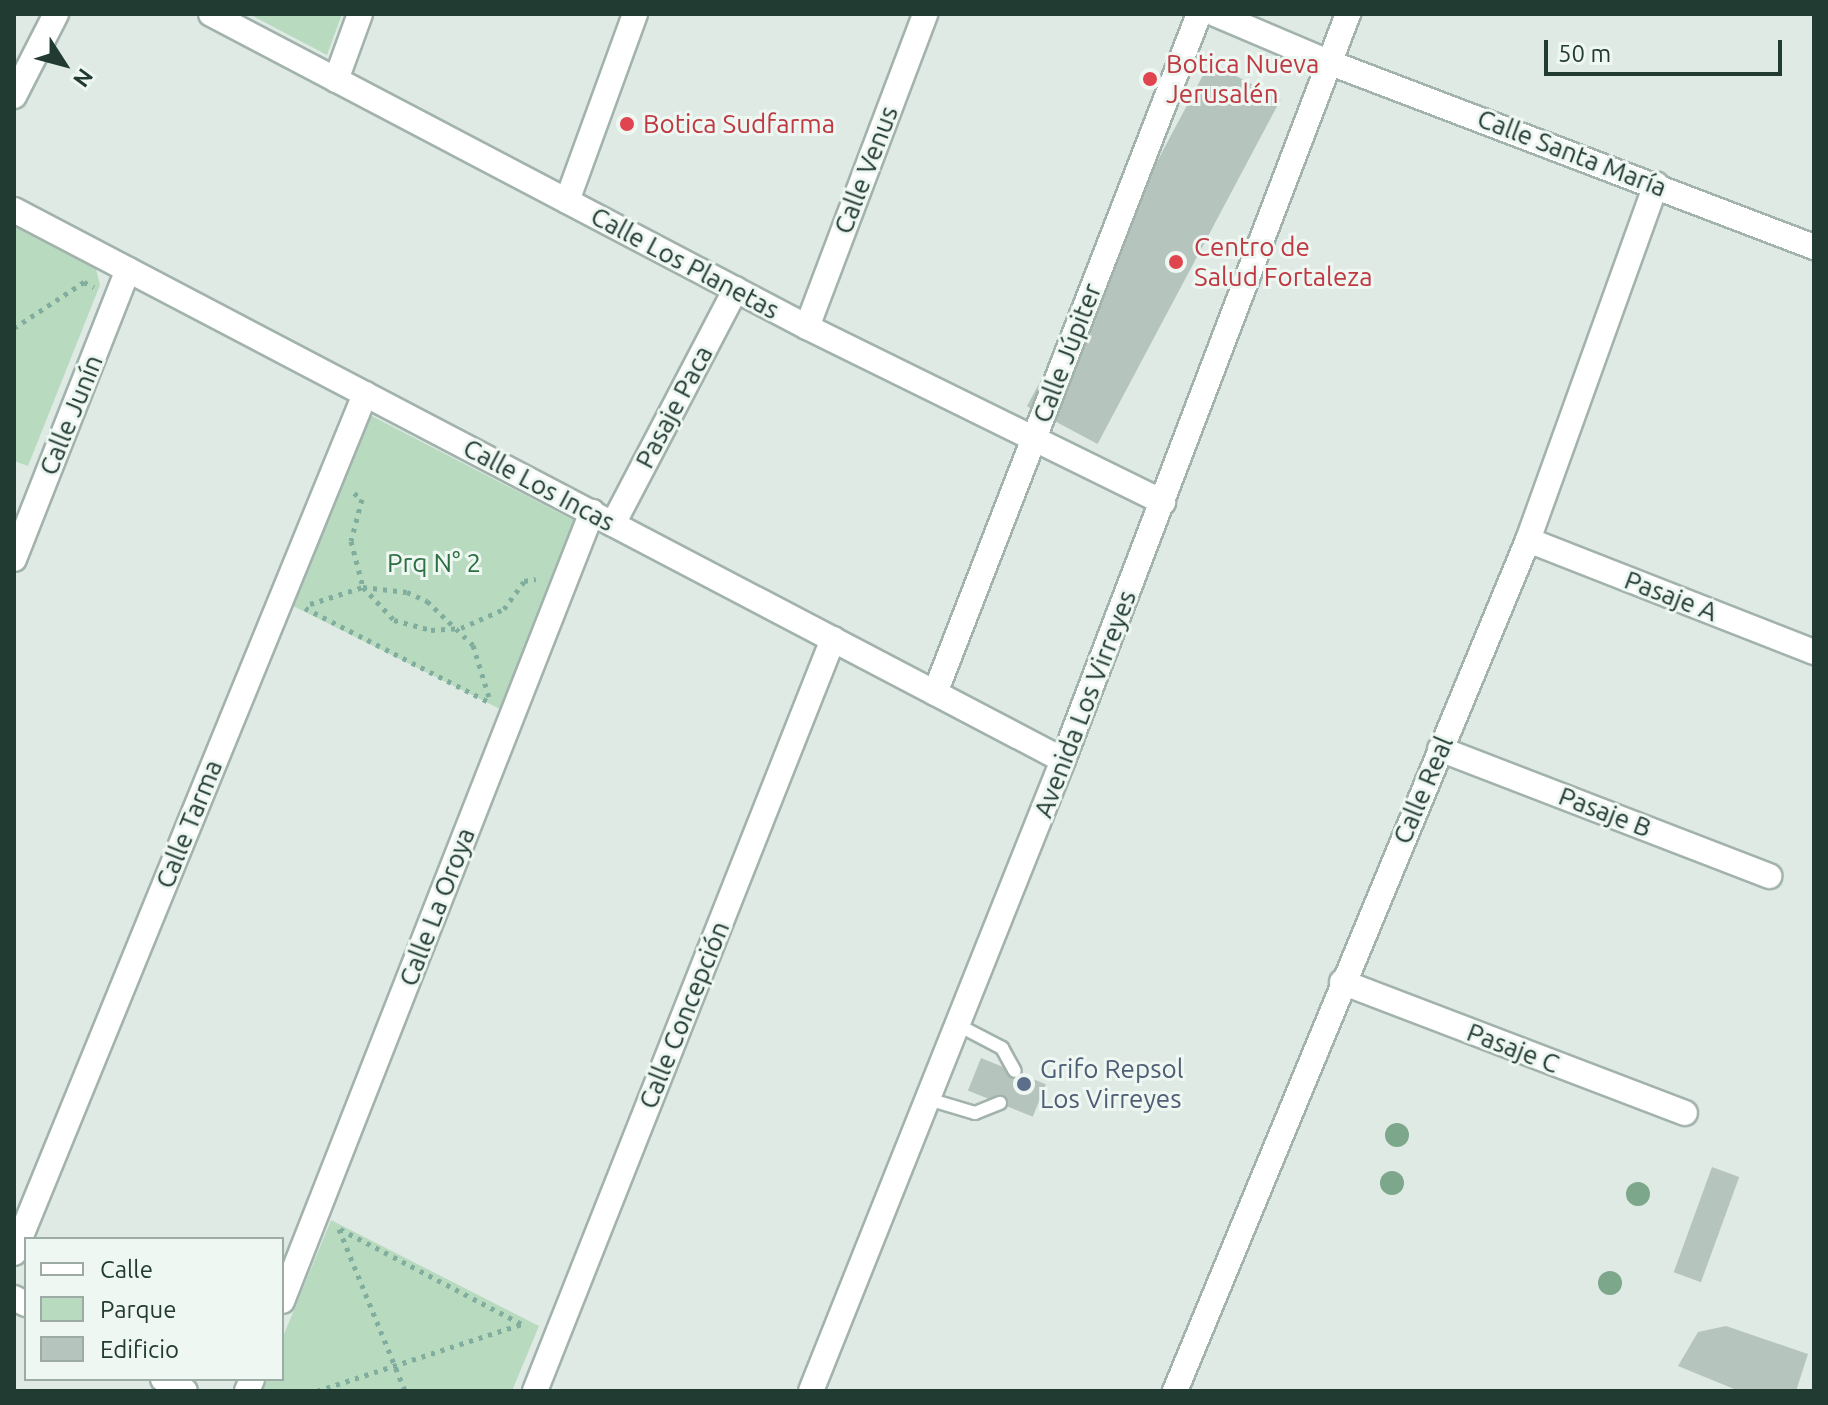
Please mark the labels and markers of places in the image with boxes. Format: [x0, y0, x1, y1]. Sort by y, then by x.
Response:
place label: Botica Nueva Jerusalén [1166, 48, 1319, 110]
marker: Botica Nueva Jerusalén [1141, 70, 1159, 88]
place label: Botica Sudfarma [643, 108, 835, 140]
marker: Botica Sudfarma [618, 115, 636, 133]
place label: Centro de Salud Fortaleza [1194, 231, 1373, 292]
marker: Centro de Salud Fortaleza [1165, 251, 1187, 273]
place label: Grifo Repsol Los Virreyes [1040, 1053, 1183, 1114]
marker: Grifo Repsol Los Virreyes [1015, 1075, 1033, 1093]

